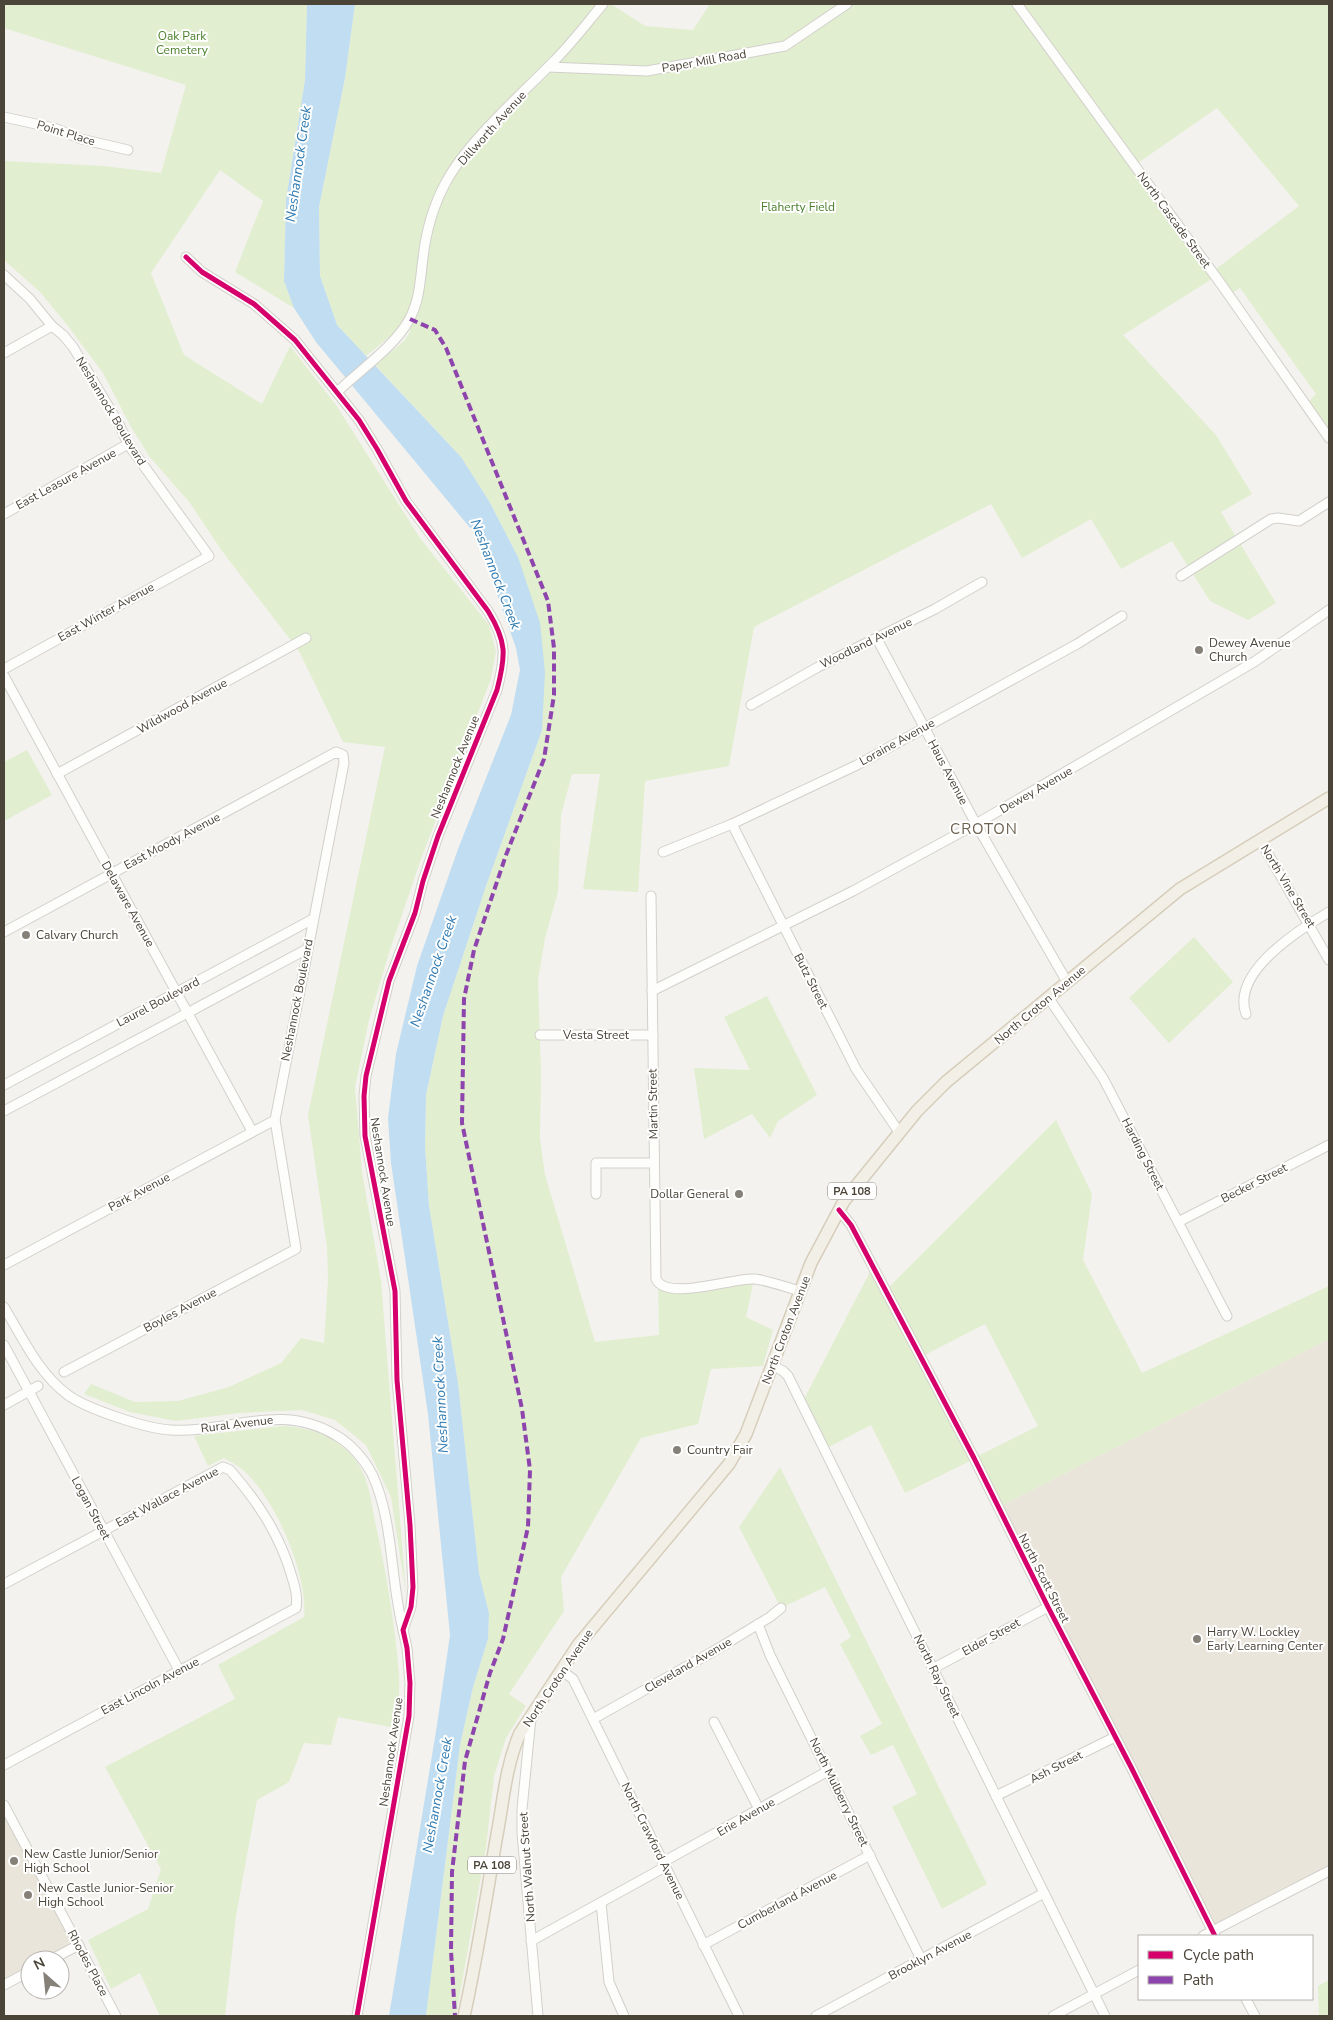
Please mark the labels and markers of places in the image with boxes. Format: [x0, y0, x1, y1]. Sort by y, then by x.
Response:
place label: Dewey Avenue Church [1209, 635, 1291, 665]
marker: Dewey Avenue Church [1193, 644, 1205, 656]
place label: Calvary Church [36, 927, 118, 943]
marker: Calvary Church [20, 929, 32, 941]
place label: Dollar General [650, 1186, 729, 1202]
marker: Dollar General [733, 1188, 745, 1200]
place label: Country Fair [687, 1442, 753, 1458]
marker: Country Fair [671, 1444, 683, 1456]
place label: Harry W. Lockley Early Learning Center [1207, 1624, 1324, 1654]
marker: Harry W. Lockley Early Learning Center [1191, 1633, 1203, 1645]
place label: New Castle Junior/Senior High School [24, 1846, 159, 1876]
marker: New Castle Junior/Senior High School [8, 1855, 20, 1867]
place label: New Castle Junior-Senior High School [38, 1880, 174, 1910]
marker: New Castle Junior-Senior High School [22, 1889, 34, 1901]

